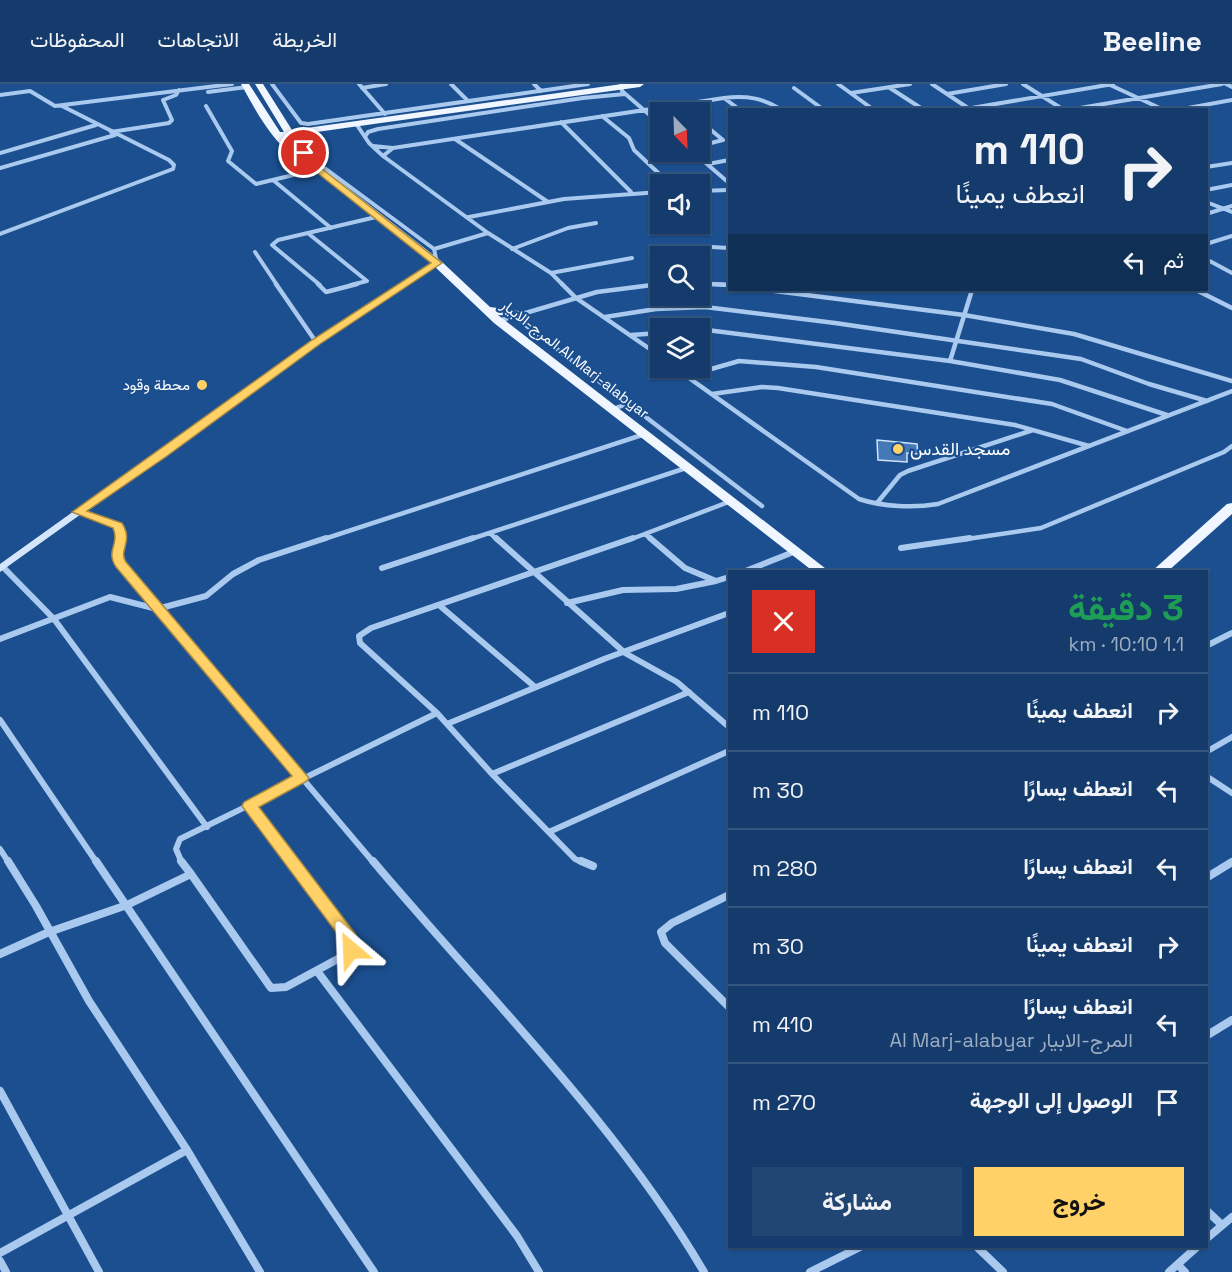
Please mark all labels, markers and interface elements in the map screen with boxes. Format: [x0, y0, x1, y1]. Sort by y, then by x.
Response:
text: Beeline [1103, 23, 1202, 59]
text: المحفوظات [30, 26, 125, 53]
text: الاتجاهات [158, 26, 239, 53]
text: الخريطة [272, 26, 337, 53]
north arrow [650, 102, 710, 162]
map controls [650, 102, 710, 378]
text: 110 m [973, 123, 1085, 176]
pin [278, 127, 329, 178]
icon: right [1106, 132, 1184, 210]
icon: arrive [287, 136, 320, 169]
button: sound [650, 174, 710, 234]
text: انعطف يمينًا [955, 176, 1085, 211]
button: search [650, 246, 710, 306]
icon: left [1118, 246, 1151, 279]
text: ثم [1163, 246, 1184, 274]
street label: المرج-الابيار Al Marj-alabyar [495, 294, 653, 424]
button: layers [650, 318, 710, 378]
place label: محطة وقود [123, 375, 190, 394]
marker: محطة وقود [195, 378, 209, 392]
place label: مسجد القدس [910, 437, 1010, 460]
marker: مسجد القدس [891, 442, 905, 456]
text: 3 دقيقة [1068, 585, 1184, 631]
button: close [752, 590, 815, 653]
text: 1.1 km · 10:10 [1068, 631, 1184, 657]
text: انعطف يمينًا [1026, 696, 1133, 724]
icon: right [1151, 696, 1184, 729]
text: 110 m [752, 698, 809, 726]
text: انعطف يسارًا [1023, 774, 1133, 802]
icon: left [1151, 774, 1184, 807]
text: 30 m [752, 776, 804, 804]
text: انعطف يسارًا [1023, 852, 1133, 880]
icon: left [1151, 852, 1184, 885]
text: 280 m [752, 854, 818, 882]
position arrow [319, 918, 383, 982]
text: انعطف يمينًا [1026, 930, 1133, 958]
icon: right [1151, 930, 1184, 963]
text: 30 m [752, 932, 804, 960]
text: انعطف يسارًا [1023, 992, 1133, 1020]
icon: left [1151, 1008, 1184, 1041]
text: 410 m [752, 1010, 813, 1038]
text: المرج-الابيار Al Marj-alabyar [889, 1027, 1133, 1053]
text: الوصول إلى الوجهة [970, 1086, 1133, 1114]
icon: arrive [1151, 1086, 1184, 1119]
text: 270 m [752, 1088, 816, 1116]
button: مشاركة [752, 1167, 962, 1236]
button: خروج [974, 1167, 1184, 1236]

